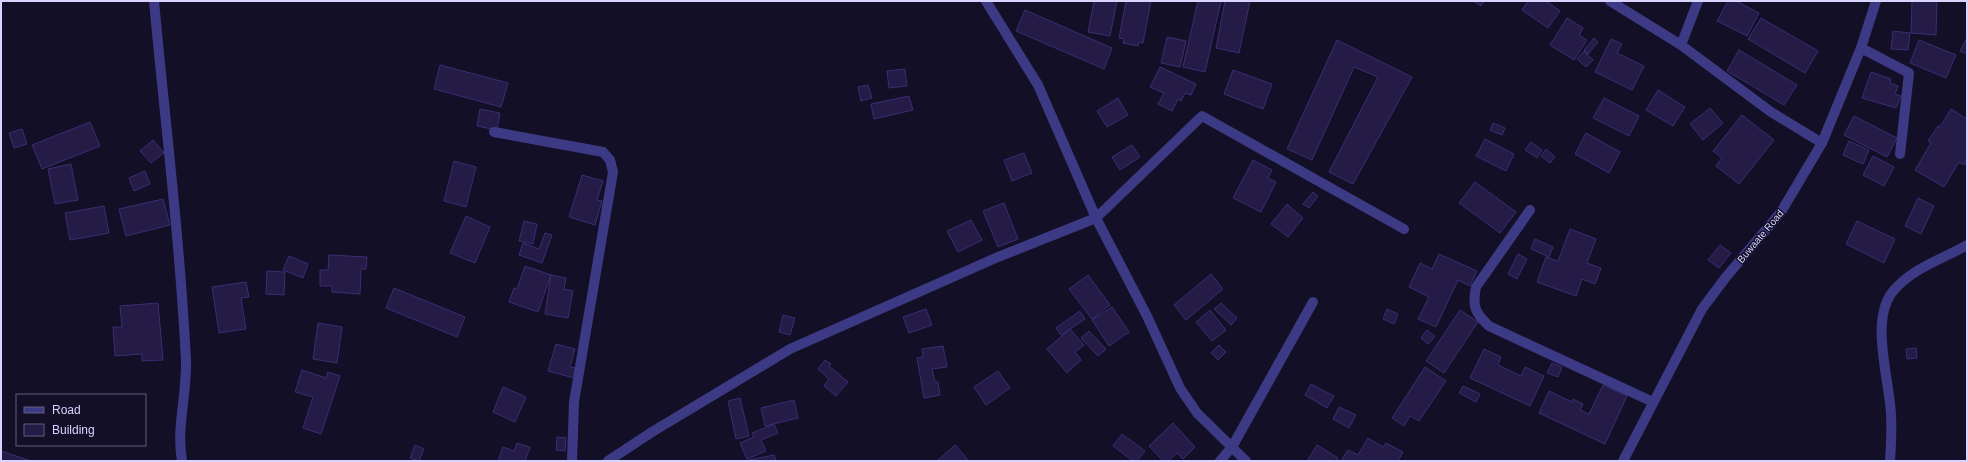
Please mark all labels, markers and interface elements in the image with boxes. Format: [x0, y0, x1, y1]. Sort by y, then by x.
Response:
street label: Buwaate Road [1735, 208, 1786, 265]
legend [16, 394, 146, 446]
text: Road [52, 403, 81, 417]
text: Building [52, 423, 95, 437]

